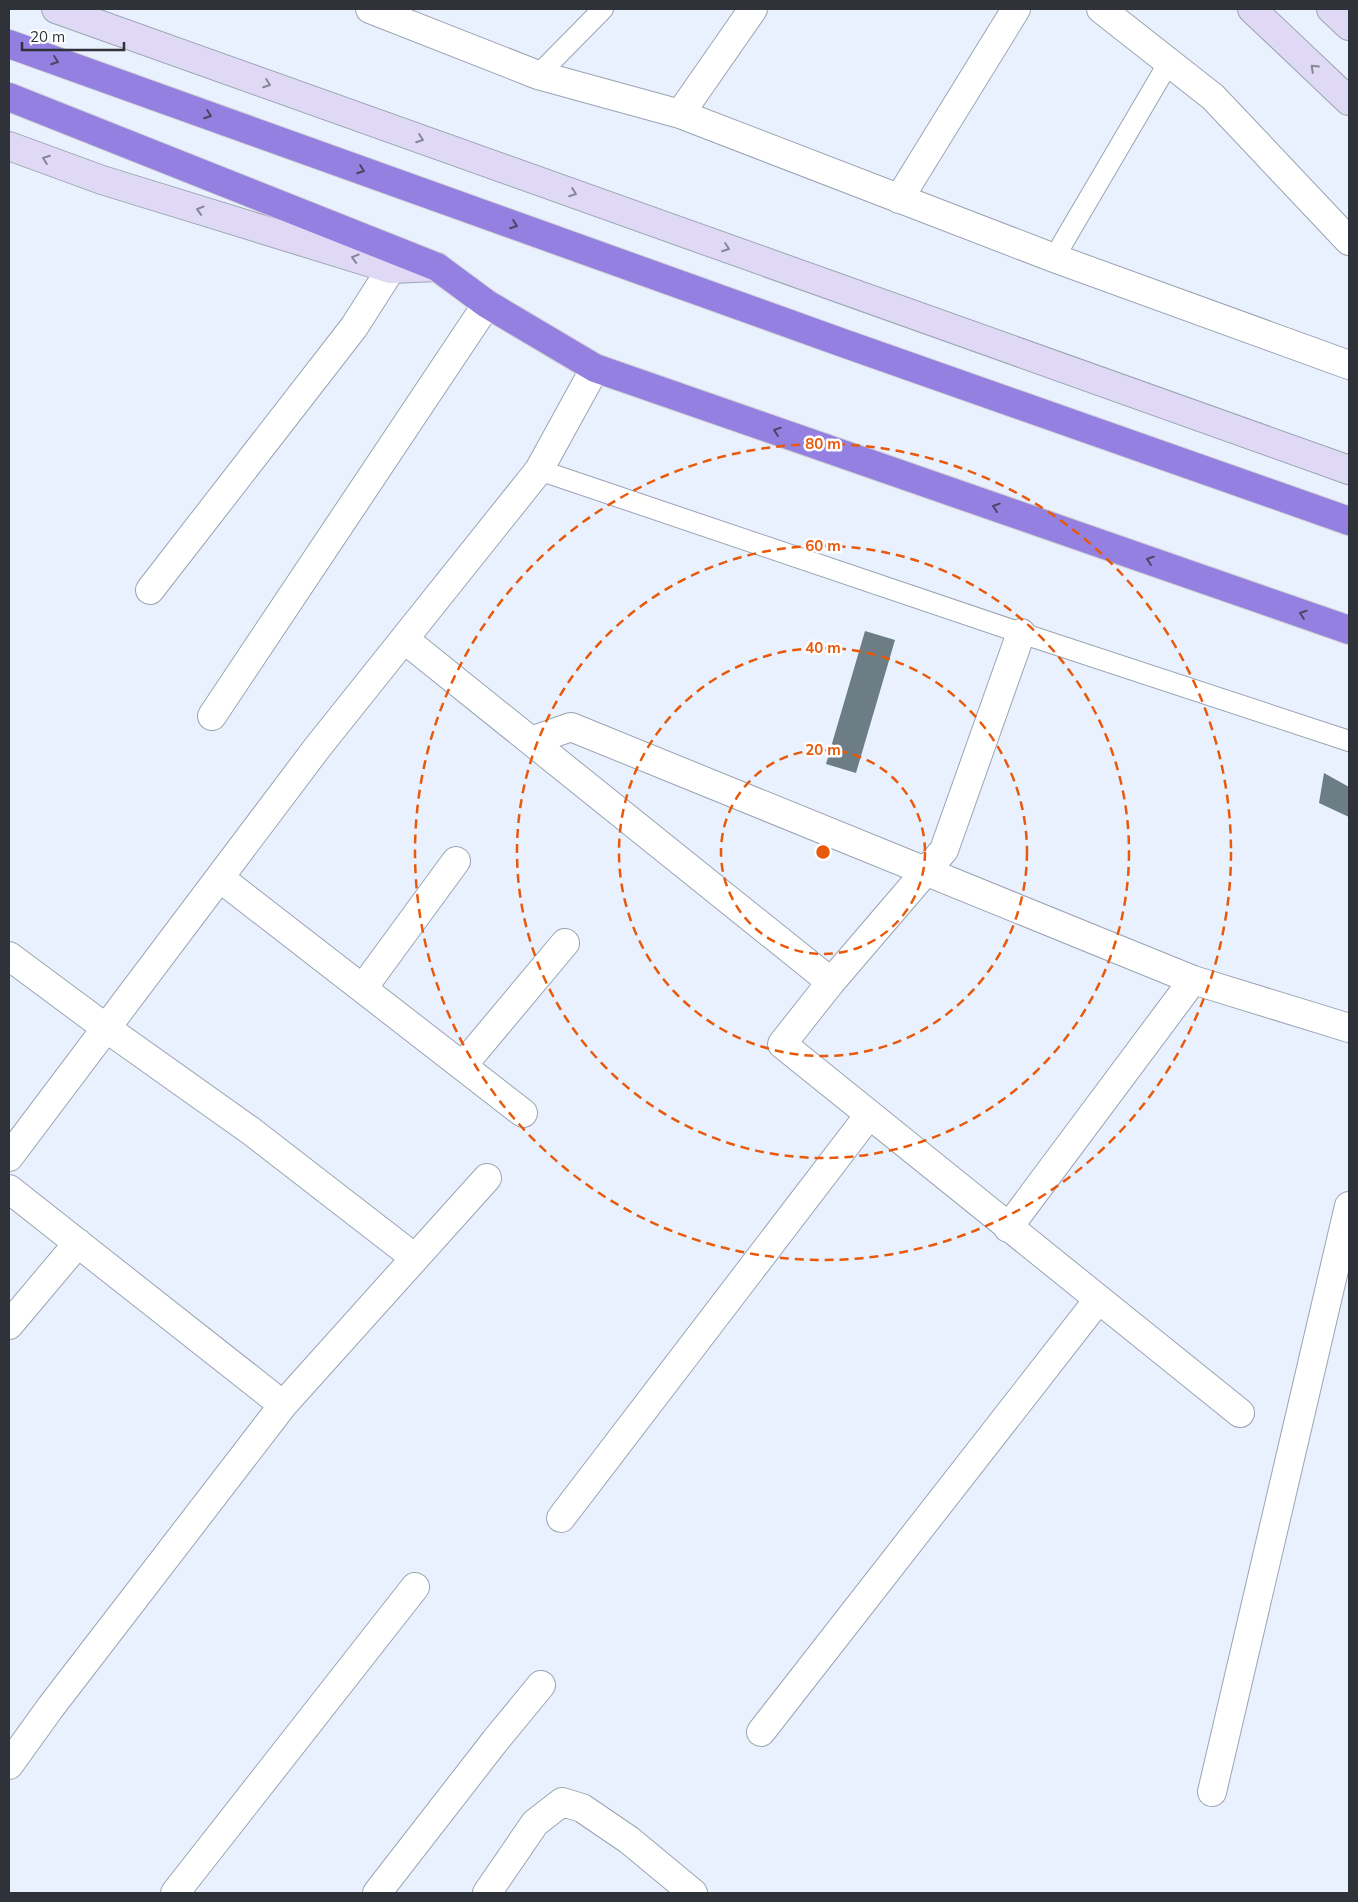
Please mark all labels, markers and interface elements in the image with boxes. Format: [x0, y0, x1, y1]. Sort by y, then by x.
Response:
scale bar [22, 20, 125, 52]
text: 20 m [30, 27, 65, 46]
one-way arrow [50, 55, 58, 65]
one-way arrow [1310, 65, 1319, 74]
one-way arrow [262, 78, 271, 88]
one-way arrow [203, 109, 211, 119]
one-way arrow [415, 133, 424, 143]
one-way arrow [42, 155, 50, 165]
one-way arrow [356, 164, 364, 174]
one-way arrow [568, 187, 577, 197]
one-way arrow [196, 205, 205, 215]
one-way arrow [509, 219, 517, 229]
one-way arrow [721, 242, 730, 252]
one-way arrow [352, 253, 360, 263]
one-way arrow [773, 427, 781, 437]
text: 80 m [805, 434, 841, 453]
one-way arrow [993, 502, 1001, 512]
text: 60 m [805, 536, 841, 555]
one-way arrow [1146, 556, 1155, 566]
one-way arrow [1300, 610, 1308, 620]
text: 40 m [805, 638, 841, 657]
text: 20 m [805, 740, 841, 759]
centre of rings [814, 843, 832, 861]

